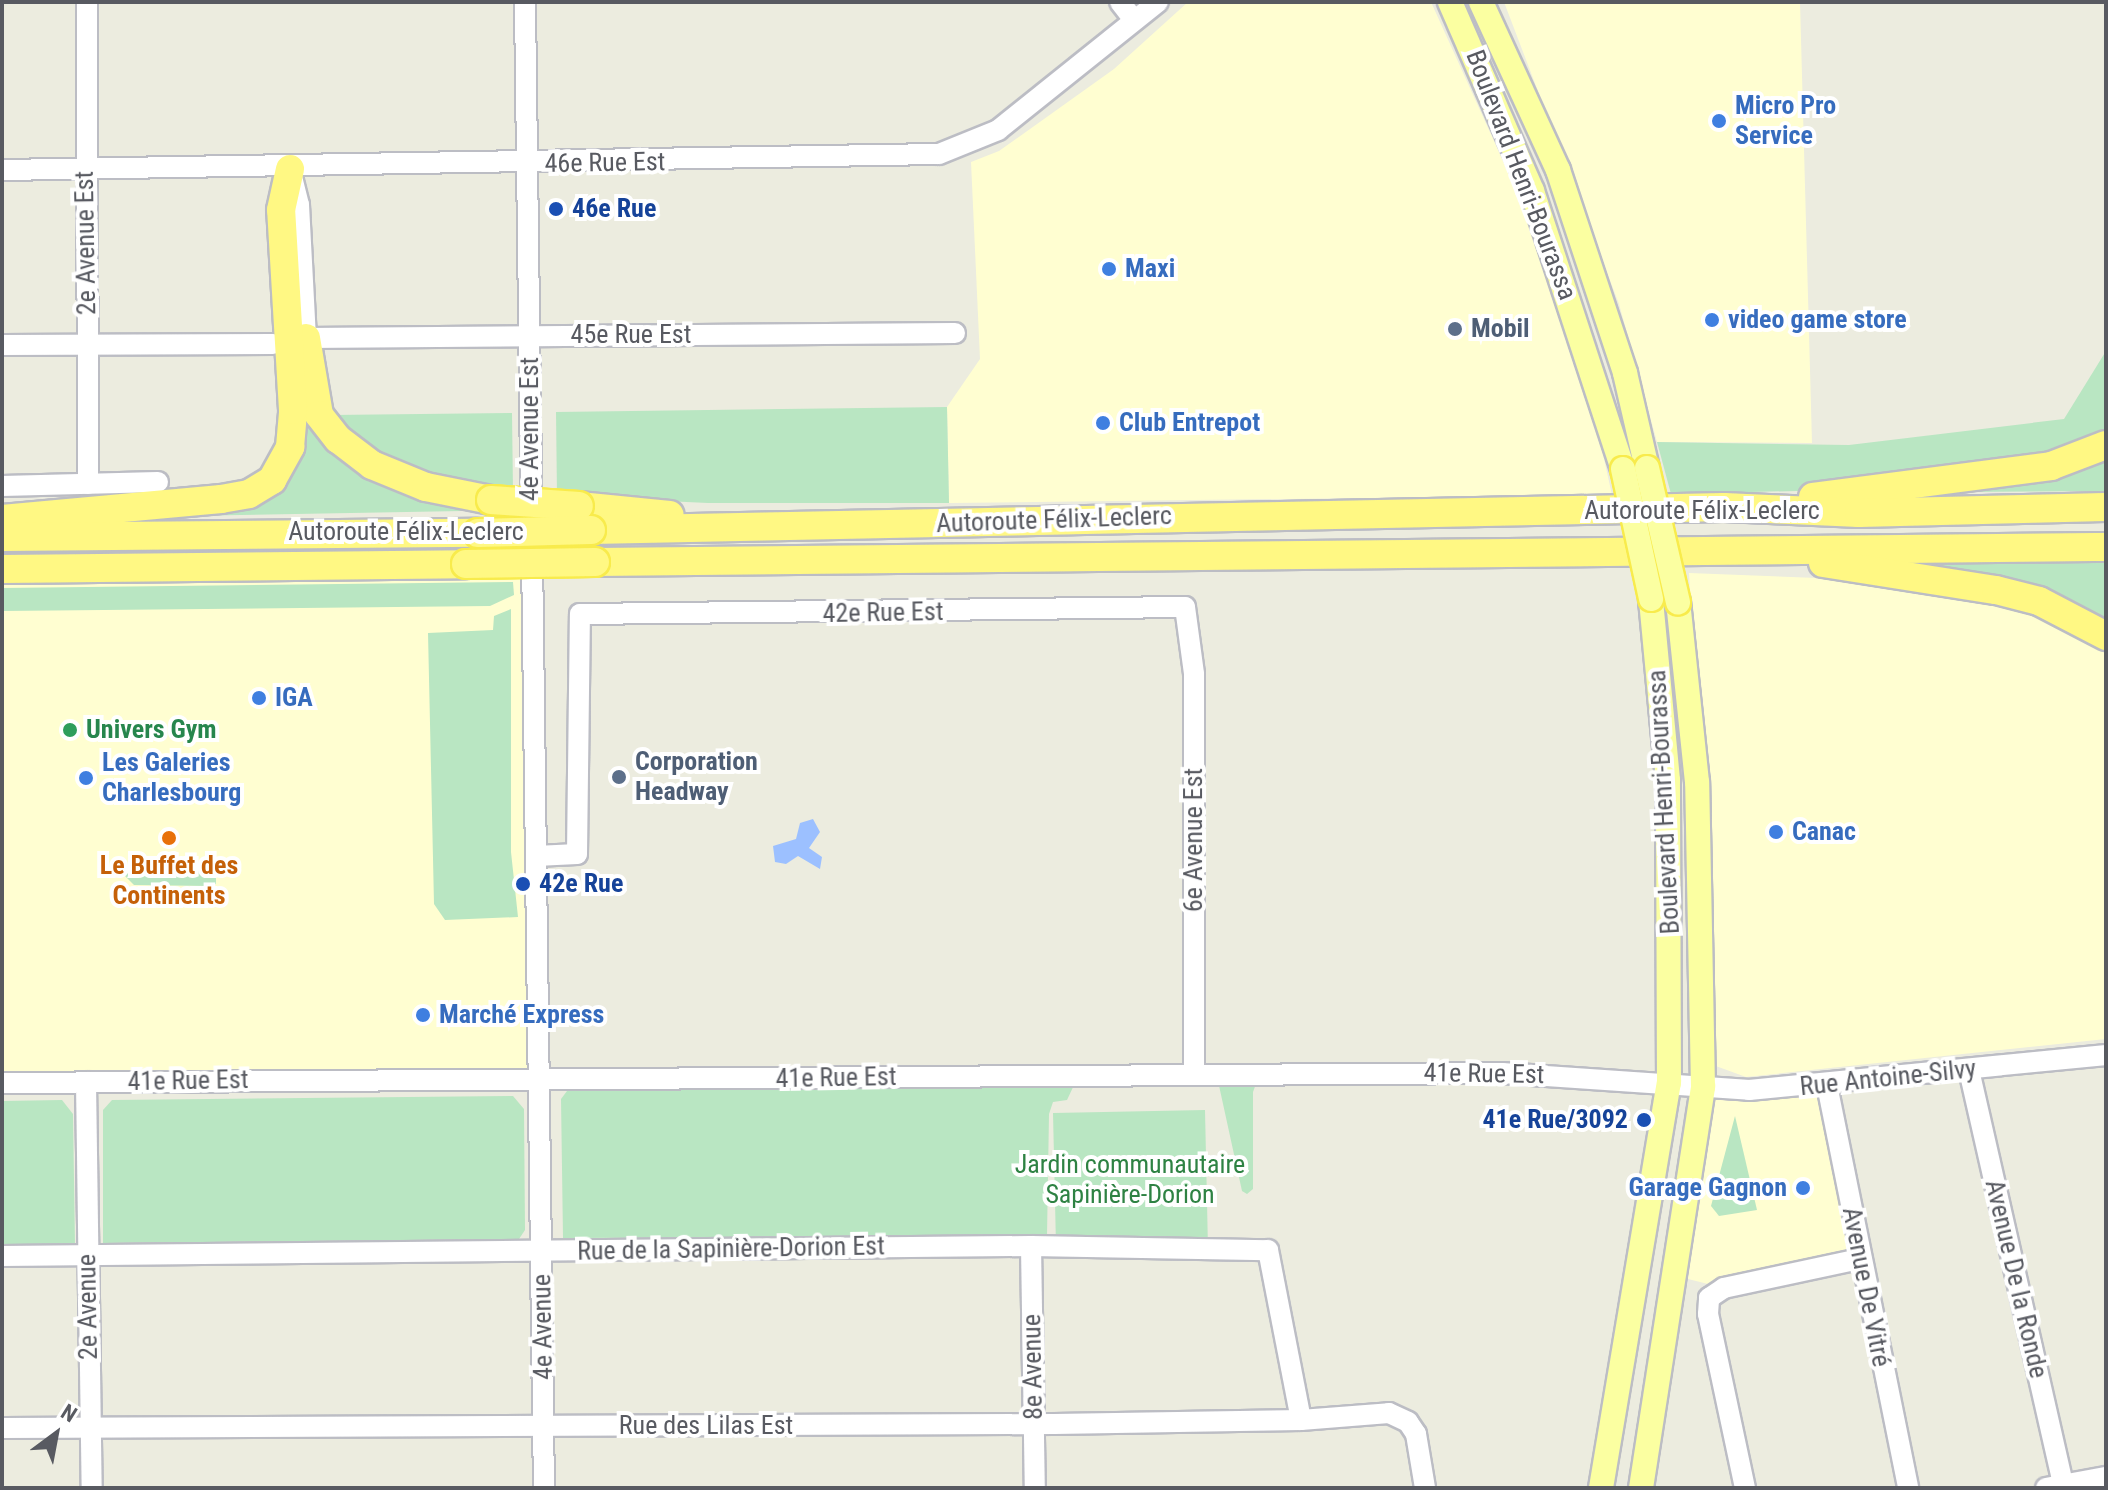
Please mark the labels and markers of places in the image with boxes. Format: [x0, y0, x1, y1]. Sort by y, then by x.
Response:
place label: Micro Pro Service [1735, 90, 1836, 152]
marker: Micro Pro Service [1710, 112, 1728, 130]
place label: 46e Rue [572, 193, 656, 225]
marker: 46e Rue [547, 200, 565, 218]
place label: Maxi [1125, 253, 1175, 285]
marker: Maxi [1100, 260, 1118, 278]
place label: video game store [1728, 304, 1907, 336]
marker: video game store [1703, 311, 1721, 329]
place label: Mobil [1471, 313, 1530, 345]
marker: Mobil [1446, 320, 1464, 338]
place label: Club Entrepot [1119, 407, 1260, 439]
marker: Club Entrepot [1094, 414, 1112, 432]
place label: IGA [275, 682, 313, 714]
marker: IGA [250, 689, 268, 707]
place label: Univers Gym [86, 714, 217, 746]
marker: Univers Gym [61, 721, 79, 739]
place label: Corporation Headway [635, 746, 758, 808]
place label: Les Galeries Charlesbourg [102, 747, 241, 808]
marker: Corporation Headway [610, 768, 628, 786]
marker: Les Galeries Charlesbourg [77, 769, 95, 787]
place label: Canac [1792, 816, 1856, 848]
marker: Canac [1767, 823, 1785, 841]
marker: Le Buffet des Continents [160, 829, 178, 847]
place label: Le Buffet des Continents [100, 850, 238, 912]
place label: 42e Rue [539, 868, 623, 900]
marker: 42e Rue [514, 875, 532, 893]
place label: Marché Express [439, 999, 604, 1031]
marker: Marché Express [414, 1006, 432, 1024]
place label: 41e Rue/3092 [1482, 1104, 1628, 1136]
marker: 41e Rue/3092 [1635, 1111, 1653, 1129]
place label: Garage Gagnon [1628, 1172, 1787, 1204]
marker: Garage Gagnon [1794, 1179, 1812, 1197]

